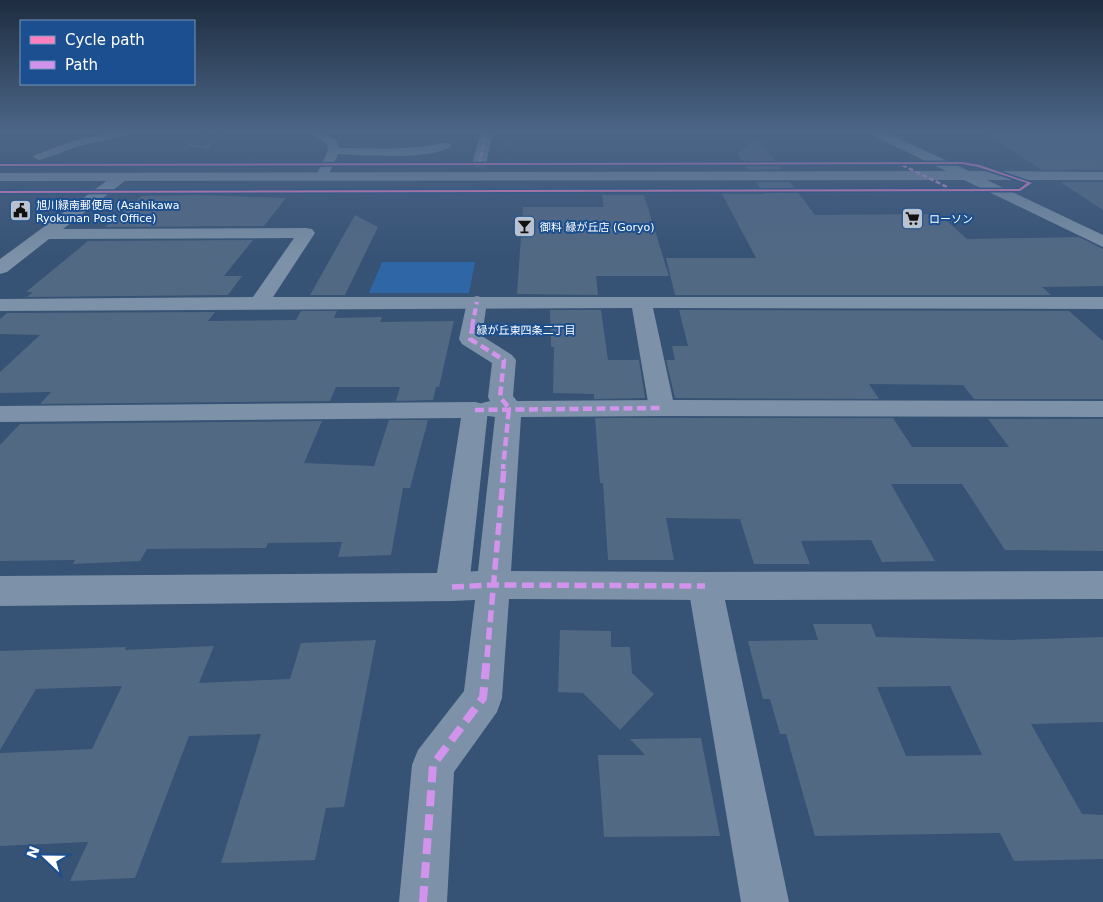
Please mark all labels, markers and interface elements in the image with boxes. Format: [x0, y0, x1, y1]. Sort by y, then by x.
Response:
legend [20, 20, 195, 85]
text: Cycle path [65, 31, 145, 49]
text: Path [65, 56, 98, 74]
public building icon: 旭川緑南郵便局 (Asahikawa Ryokunan Post Office) [8, 199, 32, 223]
place label: 旭川緑南郵便局 (Asahikawa Ryokunan Post Office) [36, 199, 179, 225]
supermarket icon: ローソン [901, 207, 925, 231]
place label: ローソン [929, 213, 973, 226]
bar icon: 御料 緑が丘店 (Goryo) [512, 215, 536, 239]
place label: 御料 緑が丘店 (Goryo) [539, 221, 655, 234]
district label: 緑が丘東四条二丁目 [477, 324, 576, 337]
north arrow [20, 832, 70, 882]
text: N [23, 844, 43, 861]

